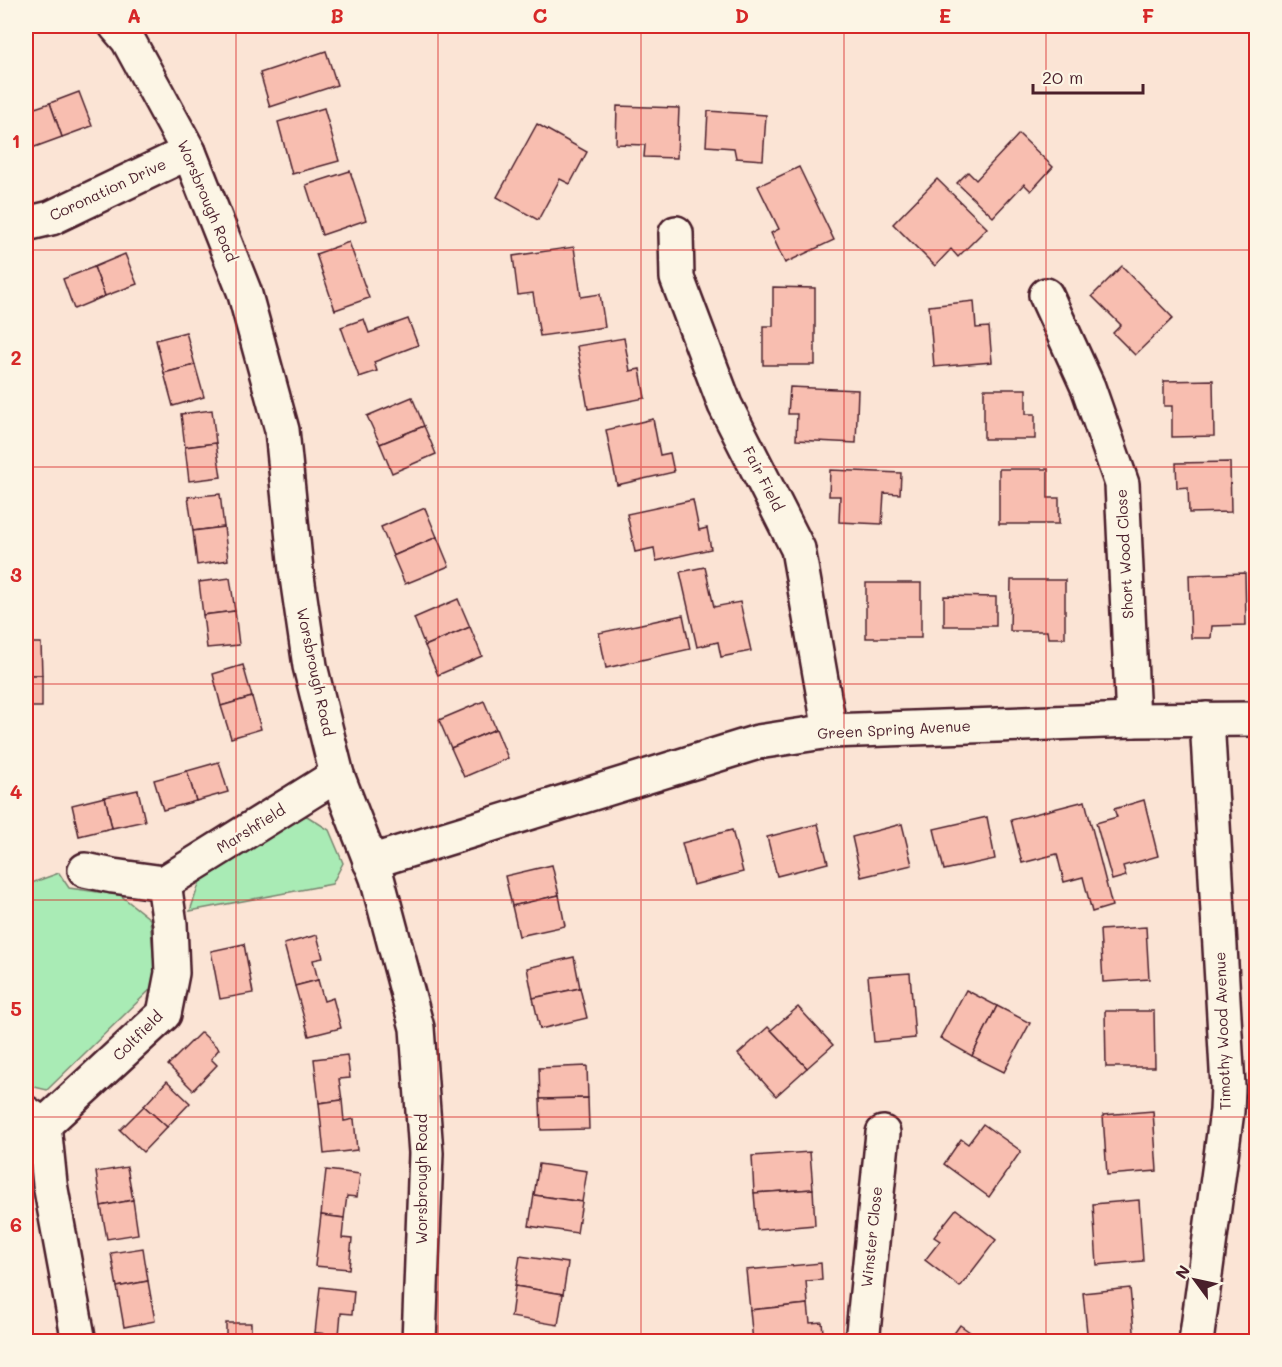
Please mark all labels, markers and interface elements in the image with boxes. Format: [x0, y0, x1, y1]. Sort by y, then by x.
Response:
text: A [127, 2, 141, 28]
text: B [330, 2, 344, 28]
text: C [533, 2, 548, 28]
text: D [735, 2, 749, 28]
text: E [939, 2, 951, 28]
text: F [1142, 2, 1155, 28]
scale bar [1033, 57, 1142, 95]
text: 20 m [1042, 65, 1083, 89]
text: 1 [12, 127, 20, 153]
street label: Worsbrough Road [173, 137, 243, 265]
street label: Coronation Drive [46, 153, 169, 225]
text: 2 [10, 344, 22, 370]
street label: Fair Field [739, 443, 789, 514]
street label: Short Wood Close [1111, 489, 1137, 619]
text: 3 [10, 561, 22, 587]
street label: Worsbrough Road [293, 606, 339, 738]
street label: Green Spring Avenue [817, 715, 971, 743]
text: 4 [10, 778, 23, 804]
street label: Marshfield [212, 799, 289, 857]
street label: Timothy Wood Avenue [1209, 951, 1235, 1111]
text: 5 [10, 995, 22, 1021]
street label: Coltfield [108, 1006, 167, 1065]
street label: Worsbrough Road [411, 1114, 431, 1244]
street label: Winster Close [856, 1185, 886, 1288]
text: 6 [10, 1211, 22, 1237]
north arrow [1165, 1250, 1225, 1310]
text: N [1170, 1261, 1194, 1282]

